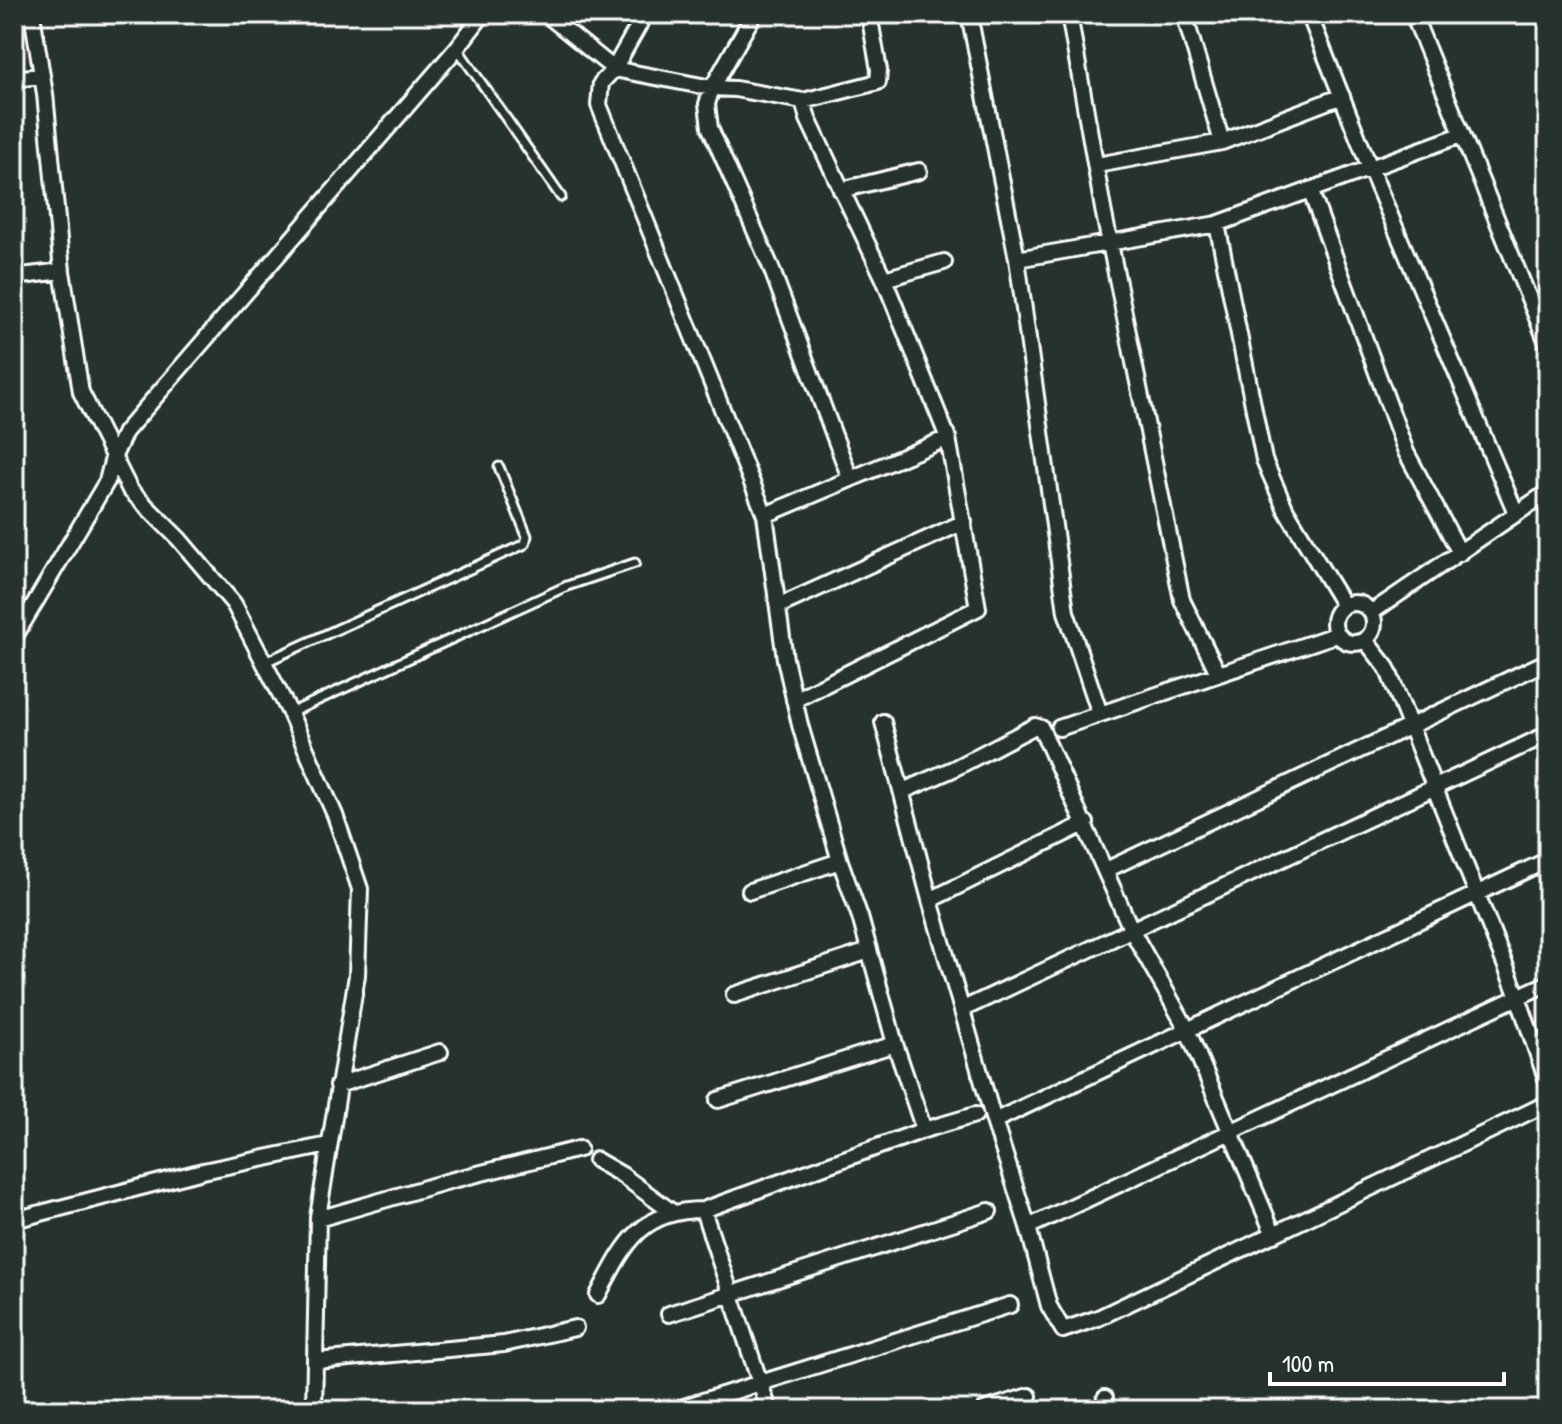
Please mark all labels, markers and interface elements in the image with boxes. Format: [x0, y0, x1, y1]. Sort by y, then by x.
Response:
scale bar [1270, 1336, 1504, 1386]
text: 100 m [1282, 1347, 1334, 1379]

